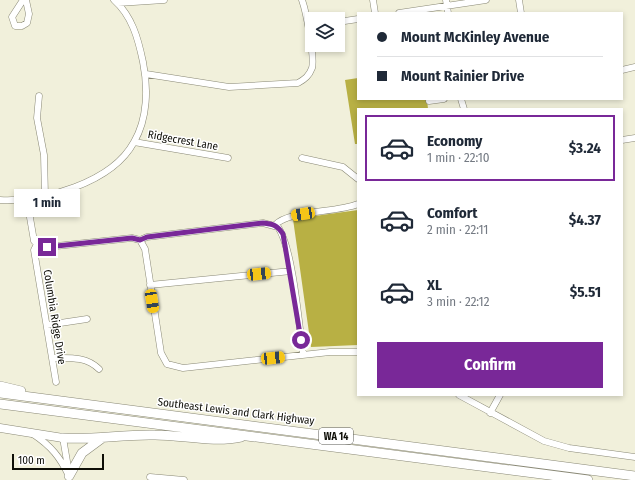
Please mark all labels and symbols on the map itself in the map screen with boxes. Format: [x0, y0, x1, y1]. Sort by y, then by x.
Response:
street label: Ridgecrest Lane [147, 128, 219, 153]
callout: 1 min [14, 189, 80, 217]
car [290, 206, 316, 222]
route end [38, 238, 56, 256]
car [246, 267, 272, 281]
street label: Columbia Ridge Drive [41, 269, 68, 365]
car [144, 288, 160, 314]
route start [292, 331, 310, 349]
car [260, 351, 286, 365]
street label: Southeast Lewis and Clark Highway [157, 395, 315, 428]
road number: WA 14 [319, 428, 353, 444]
scale bar [12, 452, 104, 471]

